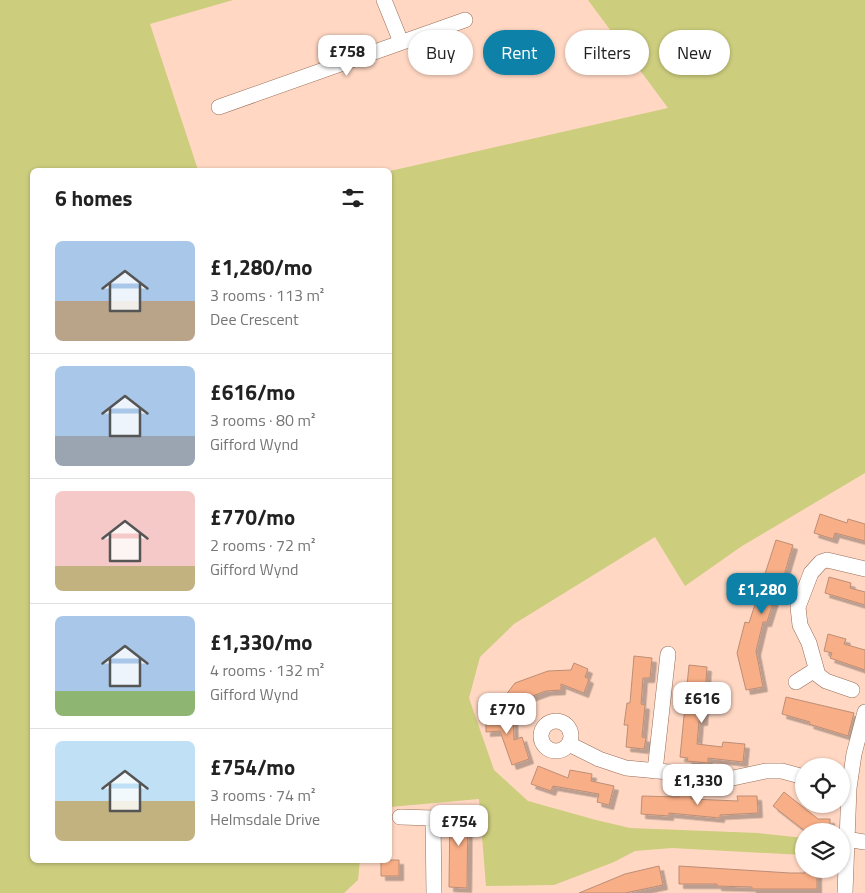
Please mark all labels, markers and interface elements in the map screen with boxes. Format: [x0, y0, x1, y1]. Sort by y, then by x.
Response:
chip: Buy [408, 30, 473, 75]
chip: Rent [483, 30, 555, 75]
chip: Filters [565, 30, 649, 75]
chip: New [659, 30, 730, 75]
pin: £758 [317, 34, 377, 77]
text: £758 [329, 39, 365, 63]
text: 6 homes [55, 182, 132, 214]
icon: filters [339, 184, 367, 212]
text: £1,280/mo [210, 251, 312, 283]
icon: home [95, 261, 155, 321]
text: 3 rooms · 113 m² [210, 283, 324, 307]
text: Dee Crescent [210, 307, 299, 331]
text: £616/mo [210, 376, 295, 408]
icon: home [95, 386, 155, 446]
text: 3 rooms · 80 m² [210, 408, 315, 432]
text: Gifford Wynd [210, 432, 299, 456]
text: £770/mo [210, 501, 295, 533]
icon: home [95, 511, 155, 571]
text: 2 rooms · 72 m² [210, 533, 315, 557]
text: Gifford Wynd [210, 557, 299, 581]
pin: £1,280 [721, 572, 803, 615]
text: £1,280 [737, 577, 787, 601]
text: £1,330/mo [210, 626, 312, 658]
icon: home [95, 636, 155, 696]
text: 4 rooms · 132 m² [210, 658, 324, 682]
text: Gifford Wynd [210, 682, 299, 706]
pin: £616 [672, 682, 732, 724]
text: £616 [684, 686, 720, 710]
pin: £770 [477, 692, 537, 735]
text: £770 [489, 697, 525, 721]
text: £754/mo [210, 751, 295, 783]
map controls [795, 758, 850, 878]
button: locate [795, 758, 850, 813]
icon: home [95, 761, 155, 821]
pin: £1,330 [657, 764, 739, 806]
text: £1,330 [673, 768, 723, 792]
text: 3 rooms · 74 m² [210, 783, 315, 807]
pin: £754 [429, 804, 489, 847]
text: Helmsdale Drive [210, 807, 320, 831]
text: £754 [441, 809, 477, 833]
button: layers [795, 823, 850, 878]

